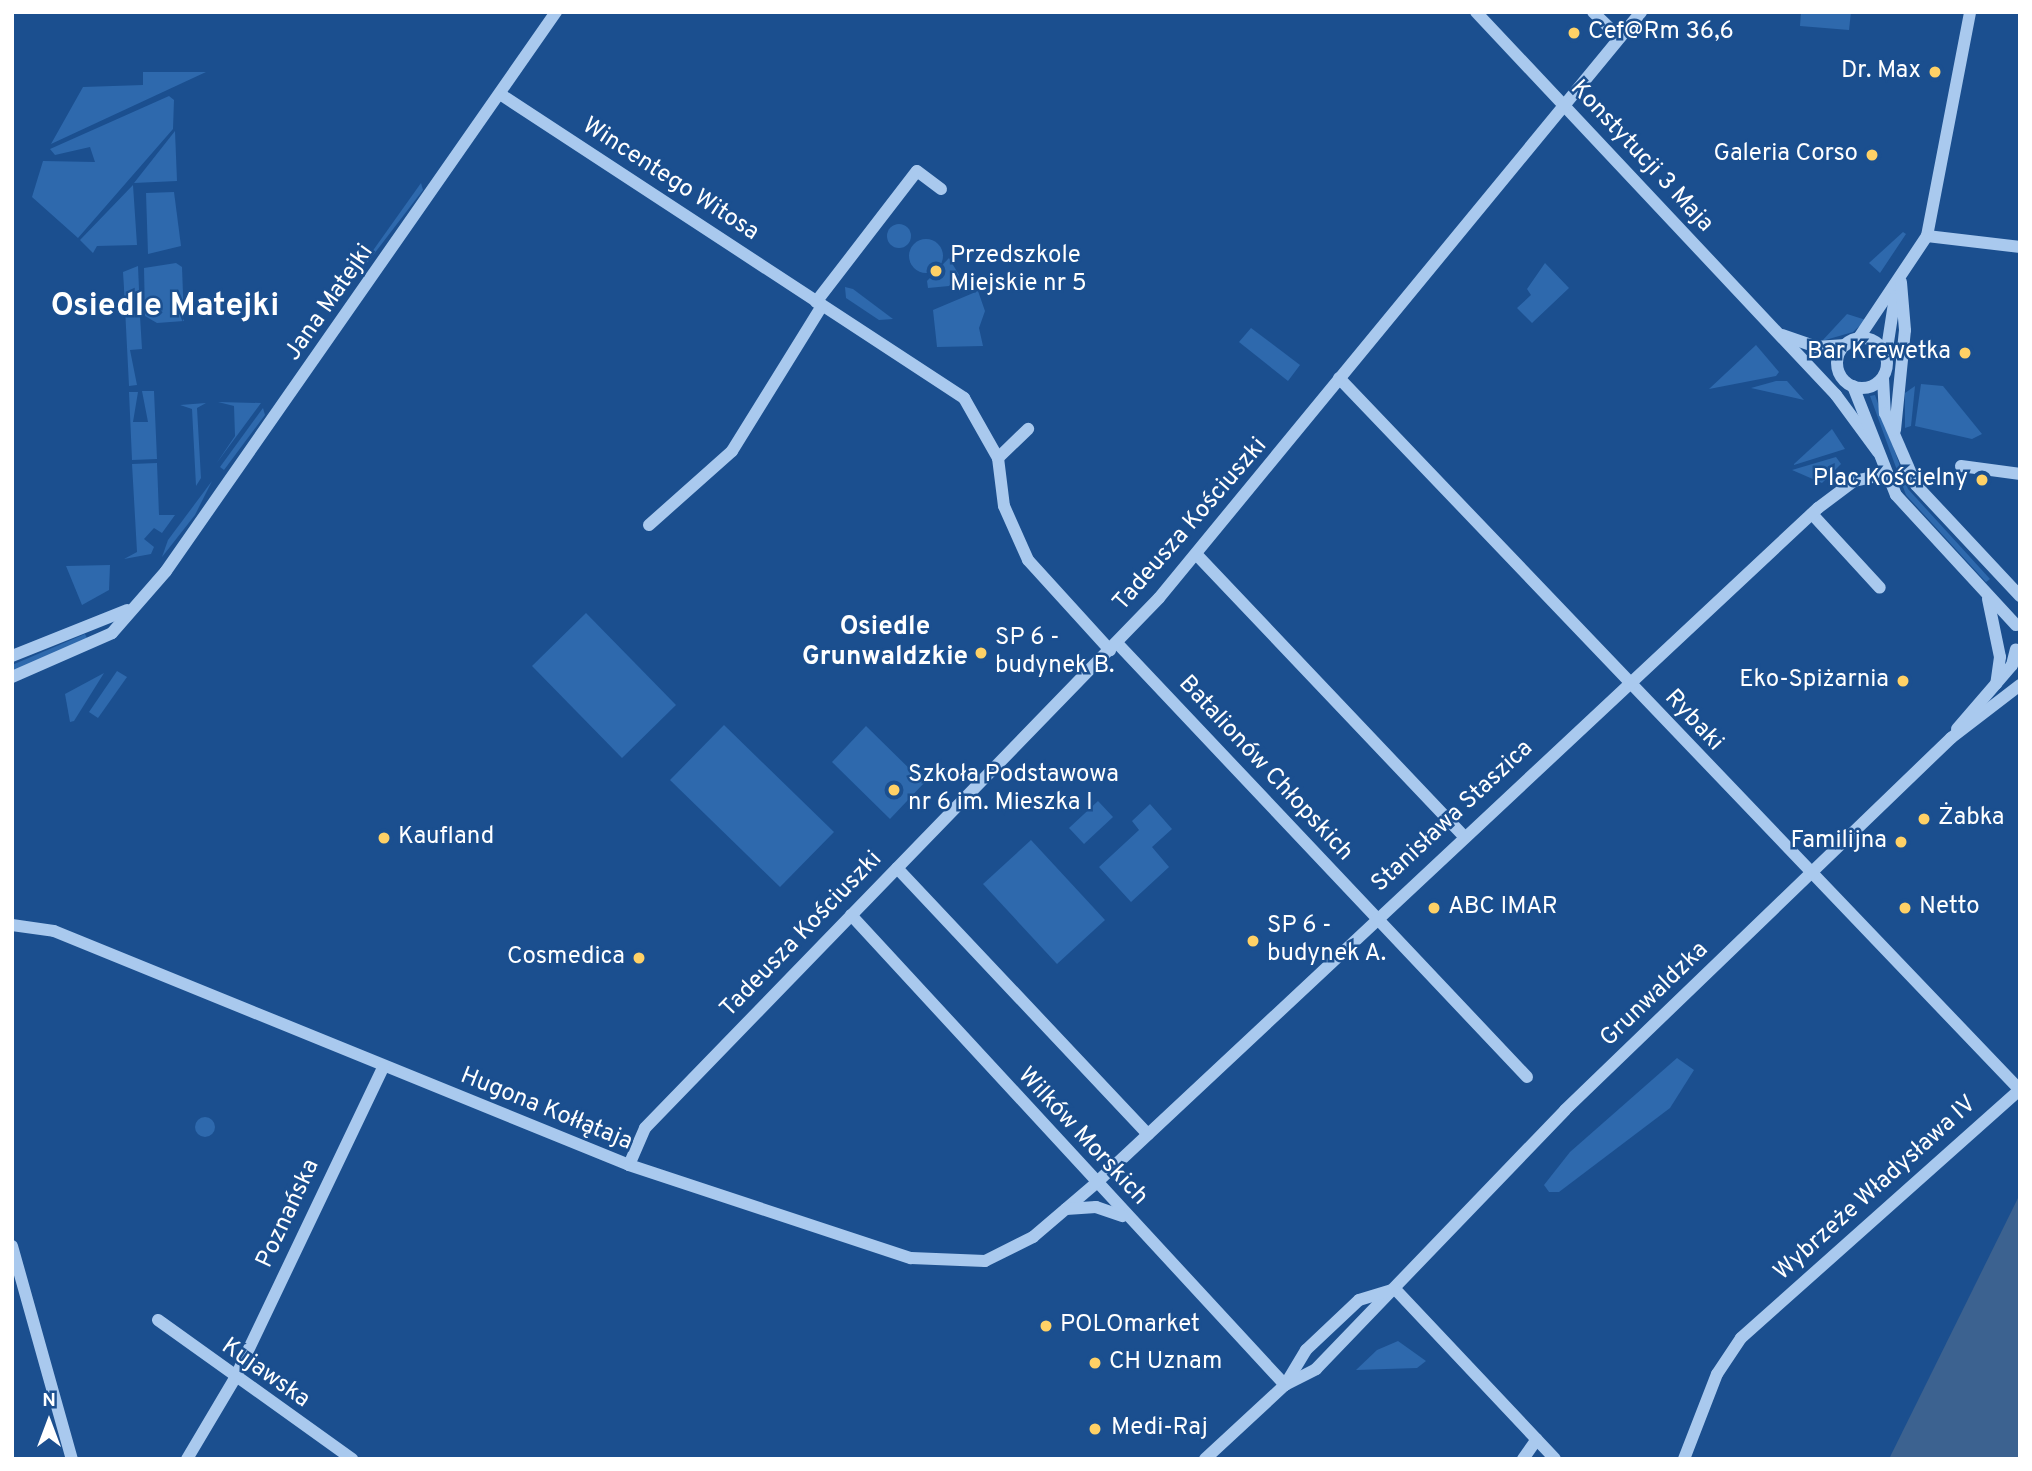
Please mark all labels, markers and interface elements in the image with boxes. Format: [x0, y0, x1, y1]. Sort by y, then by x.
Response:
place label: Cef@Rm 36,6 [1588, 19, 1734, 47]
marker: Cef@Rm 36,6 [1566, 25, 1582, 41]
place label: Dr. Max [1841, 58, 1921, 86]
marker: Dr. Max [1927, 64, 1943, 80]
street label: Konstytucji 3 Maja [1563, 75, 1719, 239]
street label: Wincentego Witosa [576, 112, 764, 248]
place label: Galeria Corso [1713, 141, 1858, 169]
marker: Galeria Corso [1864, 147, 1880, 163]
street label: Jana Matejki [279, 239, 381, 367]
place label: Przedszkole Miejskie nr 5 [950, 243, 1087, 299]
marker: Przedszkole Miejskie nr 5 [928, 263, 944, 279]
district label: Osiedle Matejki [51, 288, 279, 326]
place label: Bar Krewetka [1807, 339, 1951, 367]
marker: Bar Krewetka [1957, 345, 1973, 361]
street label: Tadeusza Kościuszki [1108, 433, 1274, 617]
place label: Plac Kościelny [1813, 466, 1968, 494]
marker: Plac Kościelny [1974, 472, 1990, 488]
district label: Osiedle Grunwaldzkie [802, 612, 968, 674]
place label: SP 6 - budynek B. [995, 625, 1114, 681]
marker: SP 6 - budynek B. [973, 645, 989, 661]
place label: Eko-Spiżarnia [1739, 667, 1889, 695]
street label: Batalionów Chłopskich [1172, 670, 1358, 868]
marker: Eko-Spiżarnia [1895, 673, 1911, 689]
street label: Rybaki [1657, 684, 1729, 758]
street label: Stanisława Staszica [1366, 735, 1540, 899]
place label: Szkoła Podstawowa nr 6 im. Mieszka I [908, 762, 1119, 818]
marker: Szkoła Podstawowa nr 6 im. Mieszka I [886, 782, 902, 798]
place label: Żabka [1938, 805, 2004, 833]
marker: Żabka [1916, 811, 1932, 827]
place label: Kaufland [398, 824, 494, 852]
place label: Familijna [1791, 828, 1887, 856]
marker: Kaufland [376, 830, 392, 846]
marker: Familijna [1893, 834, 1909, 850]
street label: Tadeusza Kościuszki [715, 846, 889, 1024]
place label: ABC IMAR [1448, 894, 1558, 922]
place label: Netto [1919, 894, 1980, 922]
marker: ABC IMAR [1426, 900, 1442, 916]
marker: Netto [1897, 900, 1913, 916]
place label: SP 6 - budynek A. [1267, 913, 1387, 969]
marker: SP 6 - budynek A. [1245, 933, 1261, 949]
street label: Grunwaldzka [1595, 936, 1715, 1054]
place label: Cosmedica [507, 944, 625, 972]
marker: Cosmedica [631, 950, 647, 966]
street label: Hugona Kołłątaja [456, 1062, 636, 1158]
street label: Wilków Morskich [1011, 1062, 1153, 1212]
street label: Wybrzeże Władysława IV [1769, 1090, 1983, 1288]
street label: Poznańska [251, 1155, 327, 1273]
place label: POLOmarket [1060, 1312, 1200, 1340]
marker: POLOmarket [1038, 1318, 1054, 1334]
street label: Kujawska [215, 1333, 315, 1415]
place label: CH Uznam [1109, 1349, 1222, 1377]
marker: CH Uznam [1087, 1355, 1103, 1371]
north arrow [14, 1387, 84, 1457]
text: N [42, 1389, 56, 1413]
place label: Medi-Raj [1111, 1415, 1208, 1443]
marker: Medi-Raj [1085, 1419, 1105, 1439]

